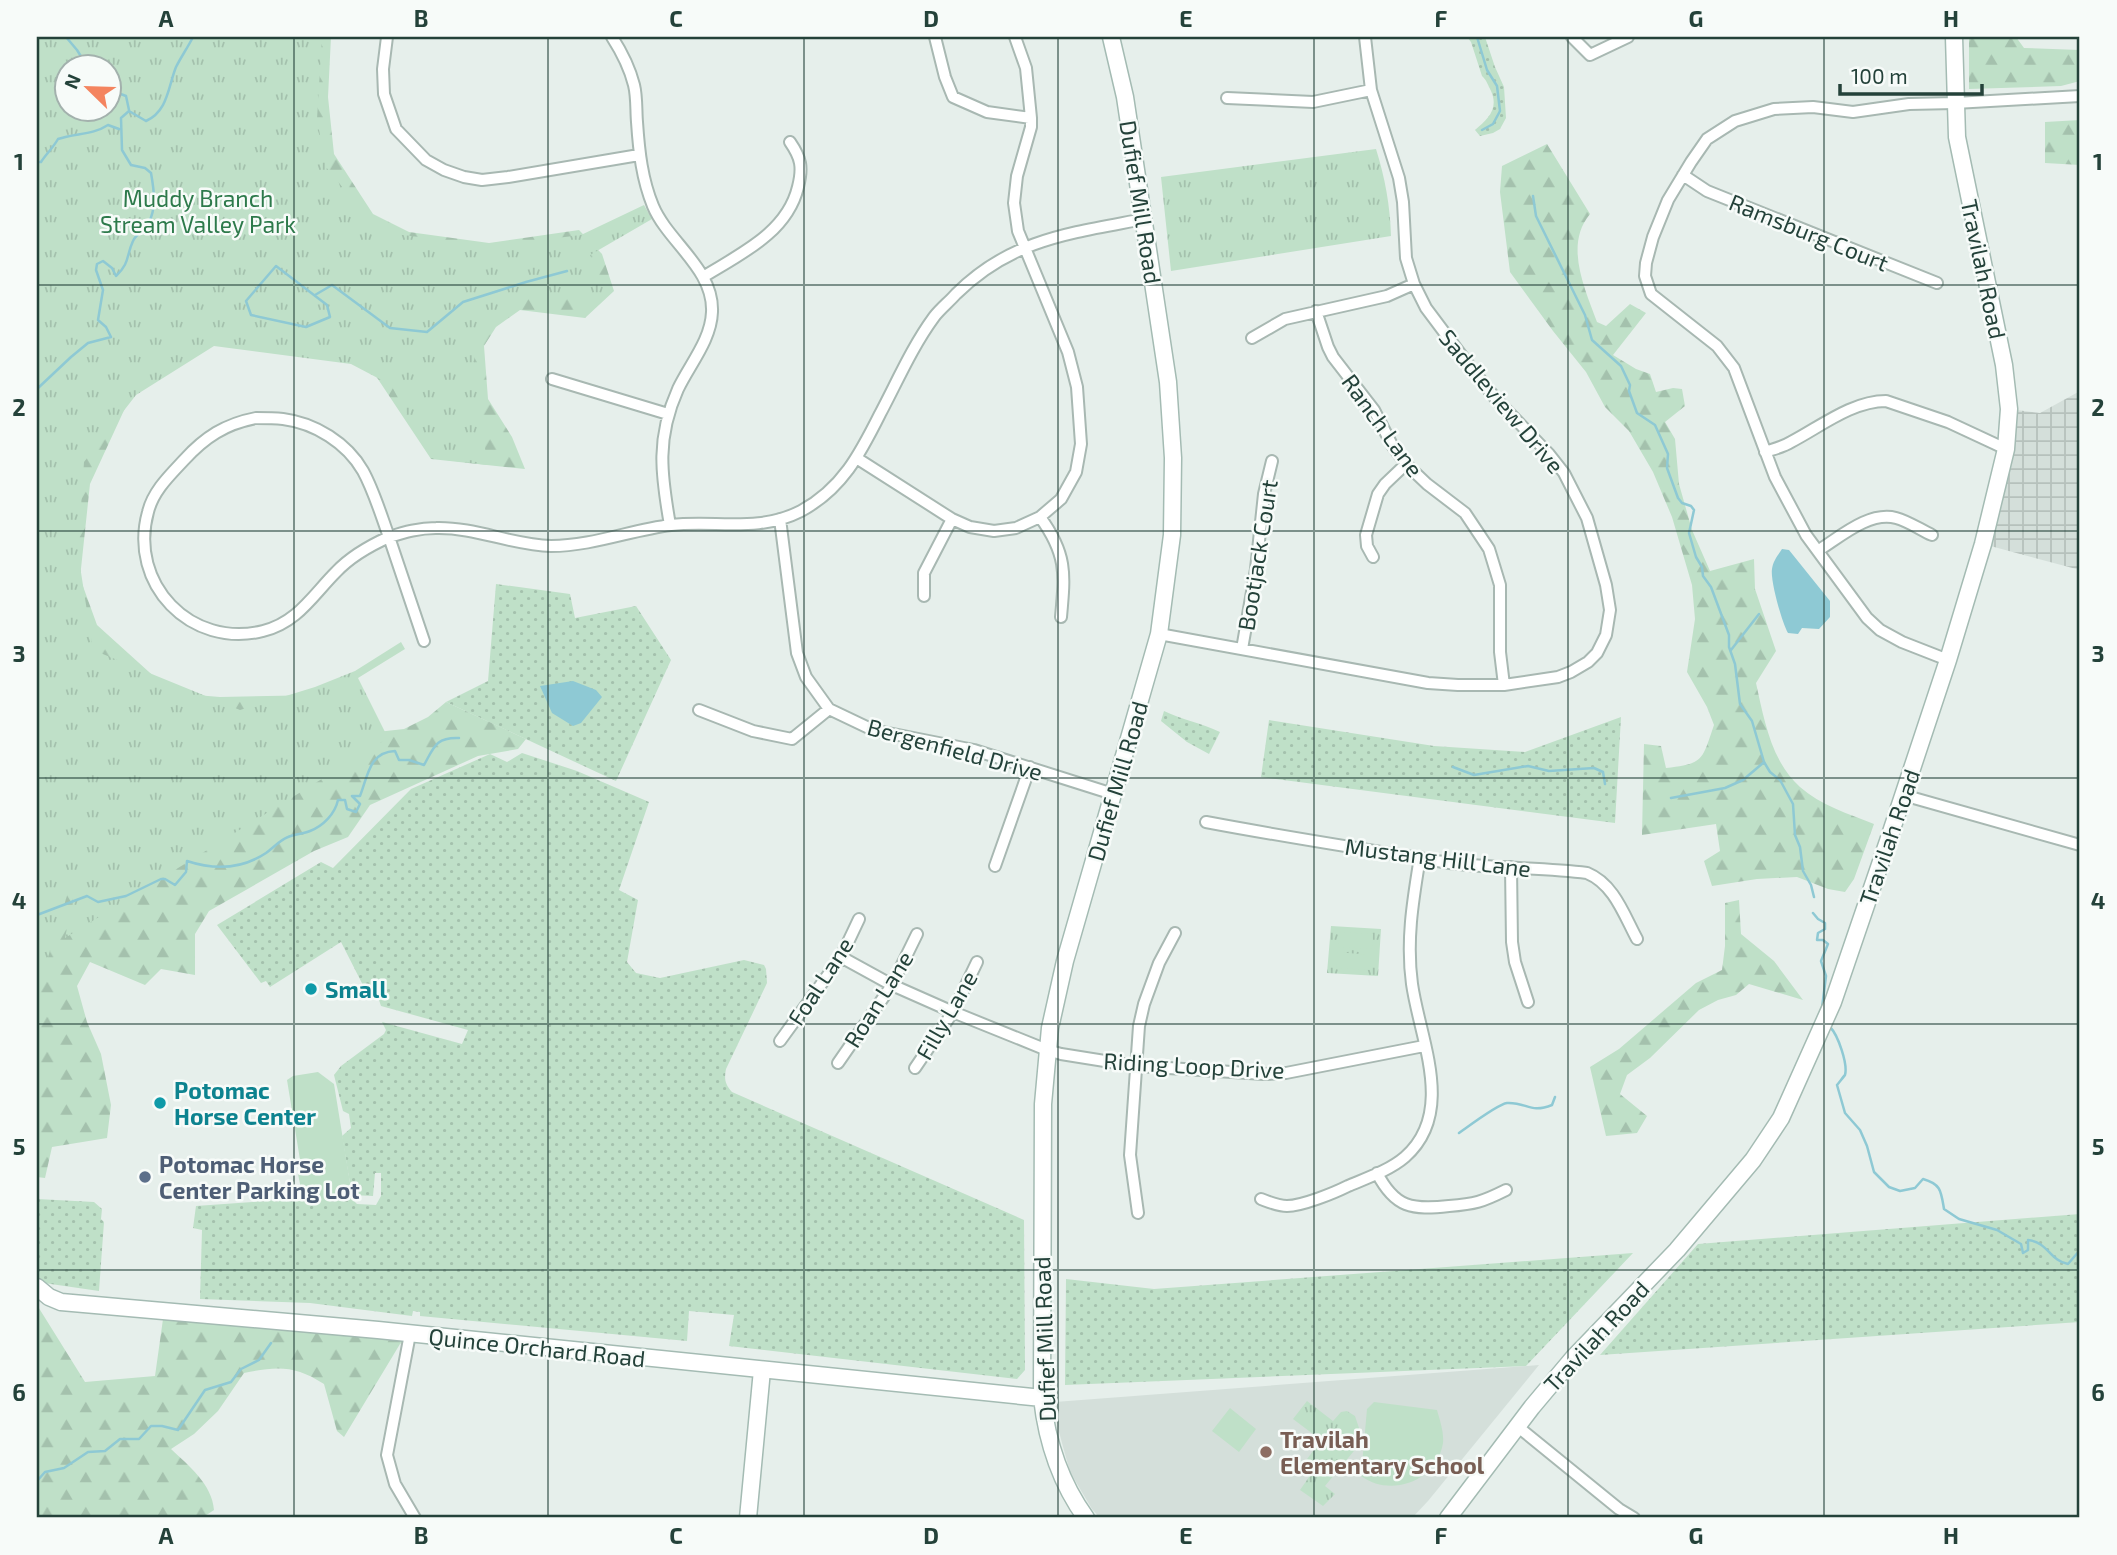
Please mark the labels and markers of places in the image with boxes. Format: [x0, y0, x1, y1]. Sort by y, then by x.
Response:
place label: Small [325, 975, 387, 1003]
marker: Small [303, 981, 319, 997]
place label: Potomac Horse Center [174, 1076, 316, 1130]
marker: Potomac Horse Center [152, 1095, 168, 1111]
place label: Potomac Horse Center Parking Lot [159, 1150, 360, 1204]
marker: Potomac Horse Center Parking Lot [137, 1169, 153, 1185]
place label: Travilah Elementary School [1280, 1425, 1485, 1479]
marker: Travilah Elementary School [1258, 1444, 1274, 1460]

